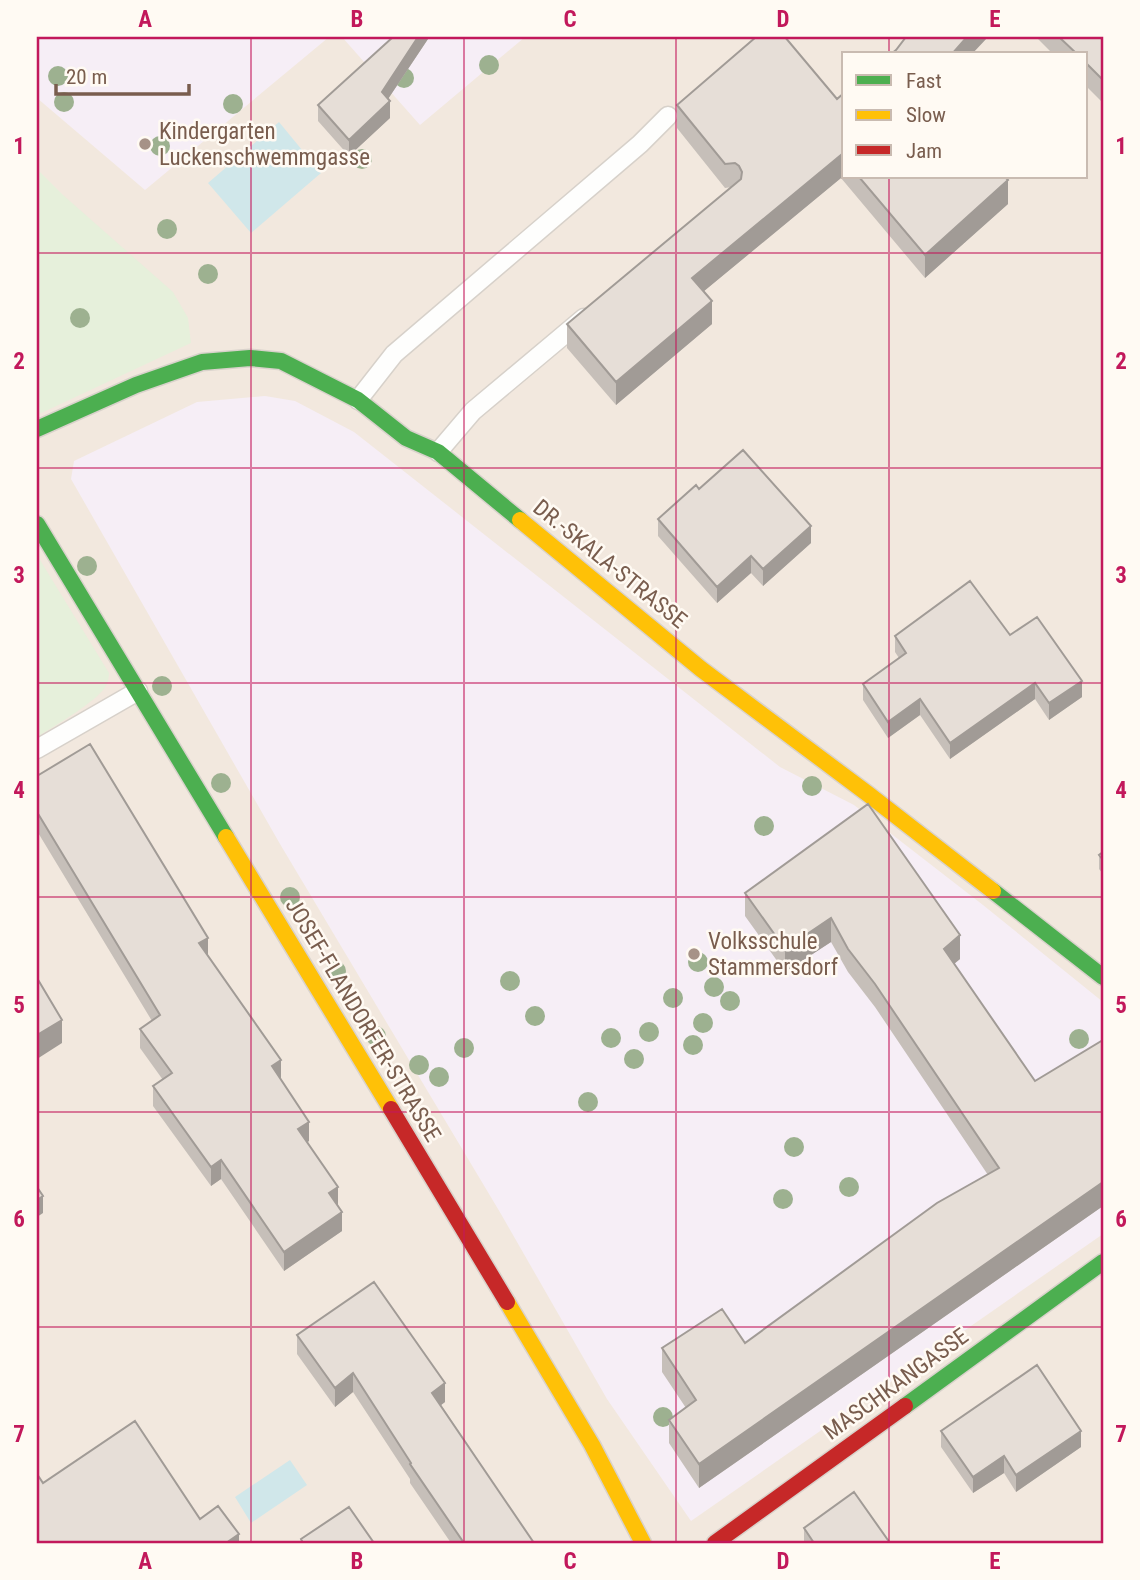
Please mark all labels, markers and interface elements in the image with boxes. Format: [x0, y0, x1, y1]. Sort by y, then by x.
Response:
text: A [138, 6, 152, 33]
text: B [351, 6, 363, 33]
text: C [563, 6, 577, 33]
text: D [777, 6, 790, 33]
text: E [989, 6, 1001, 33]
scale bar [56, 52, 189, 96]
legend [842, 52, 1088, 178]
text: 20 m [66, 65, 107, 89]
text: Fast [906, 69, 942, 93]
text: Slow [906, 103, 946, 127]
place label: Kindergarten Luckenschwemmgasse [159, 118, 370, 171]
text: 1 [13, 133, 25, 160]
text: 1 [1115, 133, 1127, 160]
marker: Kindergarten Luckenschwemmgasse [137, 136, 153, 152]
text: Jam [906, 139, 942, 163]
text: 2 [13, 348, 25, 375]
text: 2 [1115, 348, 1127, 375]
street label: DR.-SKALA-STRASSE [528, 494, 692, 634]
text: 3 [13, 562, 25, 589]
text: 3 [1115, 562, 1127, 589]
text: 4 [13, 777, 25, 804]
text: 4 [1115, 777, 1127, 804]
street label: JOSEF-FLANDORFER-STRASSE [280, 893, 446, 1147]
place label: Volksschule Stammersdorf [708, 928, 839, 981]
marker: Volksschule Stammersdorf [686, 946, 702, 962]
text: 5 [13, 992, 25, 1019]
text: 5 [1115, 992, 1127, 1019]
text: 6 [13, 1206, 25, 1233]
text: 6 [1115, 1206, 1127, 1233]
street label: MASCHKANGASSE [818, 1322, 974, 1446]
text: 7 [13, 1421, 25, 1448]
text: 7 [1115, 1421, 1127, 1448]
text: A [138, 1548, 152, 1575]
text: B [351, 1548, 363, 1575]
text: C [563, 1548, 577, 1575]
text: D [777, 1548, 790, 1575]
text: E [989, 1548, 1001, 1575]

